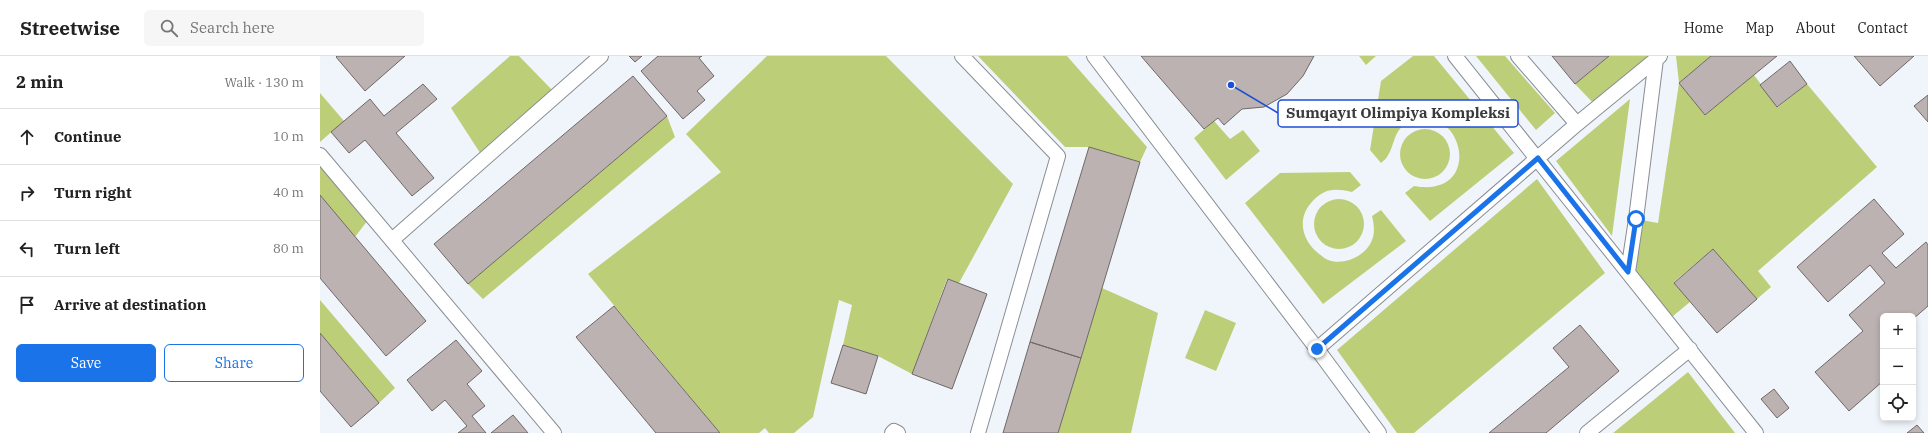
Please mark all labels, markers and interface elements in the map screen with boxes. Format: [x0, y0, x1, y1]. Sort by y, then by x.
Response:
search box [144, 10, 424, 46]
text: Streetwise [20, 16, 120, 40]
icon: search [158, 17, 180, 39]
text: Search here [190, 18, 275, 37]
text: Home [1684, 19, 1723, 37]
text: Map [1745, 19, 1774, 37]
text: About [1796, 19, 1835, 37]
text: Contact [1857, 19, 1908, 37]
text: 2 min [16, 71, 64, 93]
text: Walk · 130 m [225, 74, 304, 91]
callout: Sumqayıt Olimpiya Kompleksi [1278, 100, 1518, 127]
text: Sumqayıt Olimpiya Kompleksi [1286, 103, 1510, 122]
icon: ahead [16, 126, 38, 148]
text: Continue [54, 127, 121, 146]
text: 10 m [273, 128, 304, 145]
icon: right [16, 182, 38, 204]
text: Turn right [54, 183, 132, 202]
text: 40 m [273, 184, 304, 201]
route start [1627, 210, 1645, 228]
icon: left [16, 238, 38, 260]
text: Turn left [54, 239, 120, 258]
text: 80 m [273, 240, 304, 257]
icon: arrive [16, 294, 38, 316]
text: Arrive at destination [54, 295, 206, 314]
map controls [1880, 313, 1916, 421]
button: + [1880, 313, 1916, 349]
route end [1308, 340, 1326, 358]
button: Save [16, 344, 156, 382]
button: Share [164, 344, 304, 382]
button: − [1880, 349, 1916, 385]
button: locate [1880, 385, 1916, 421]

